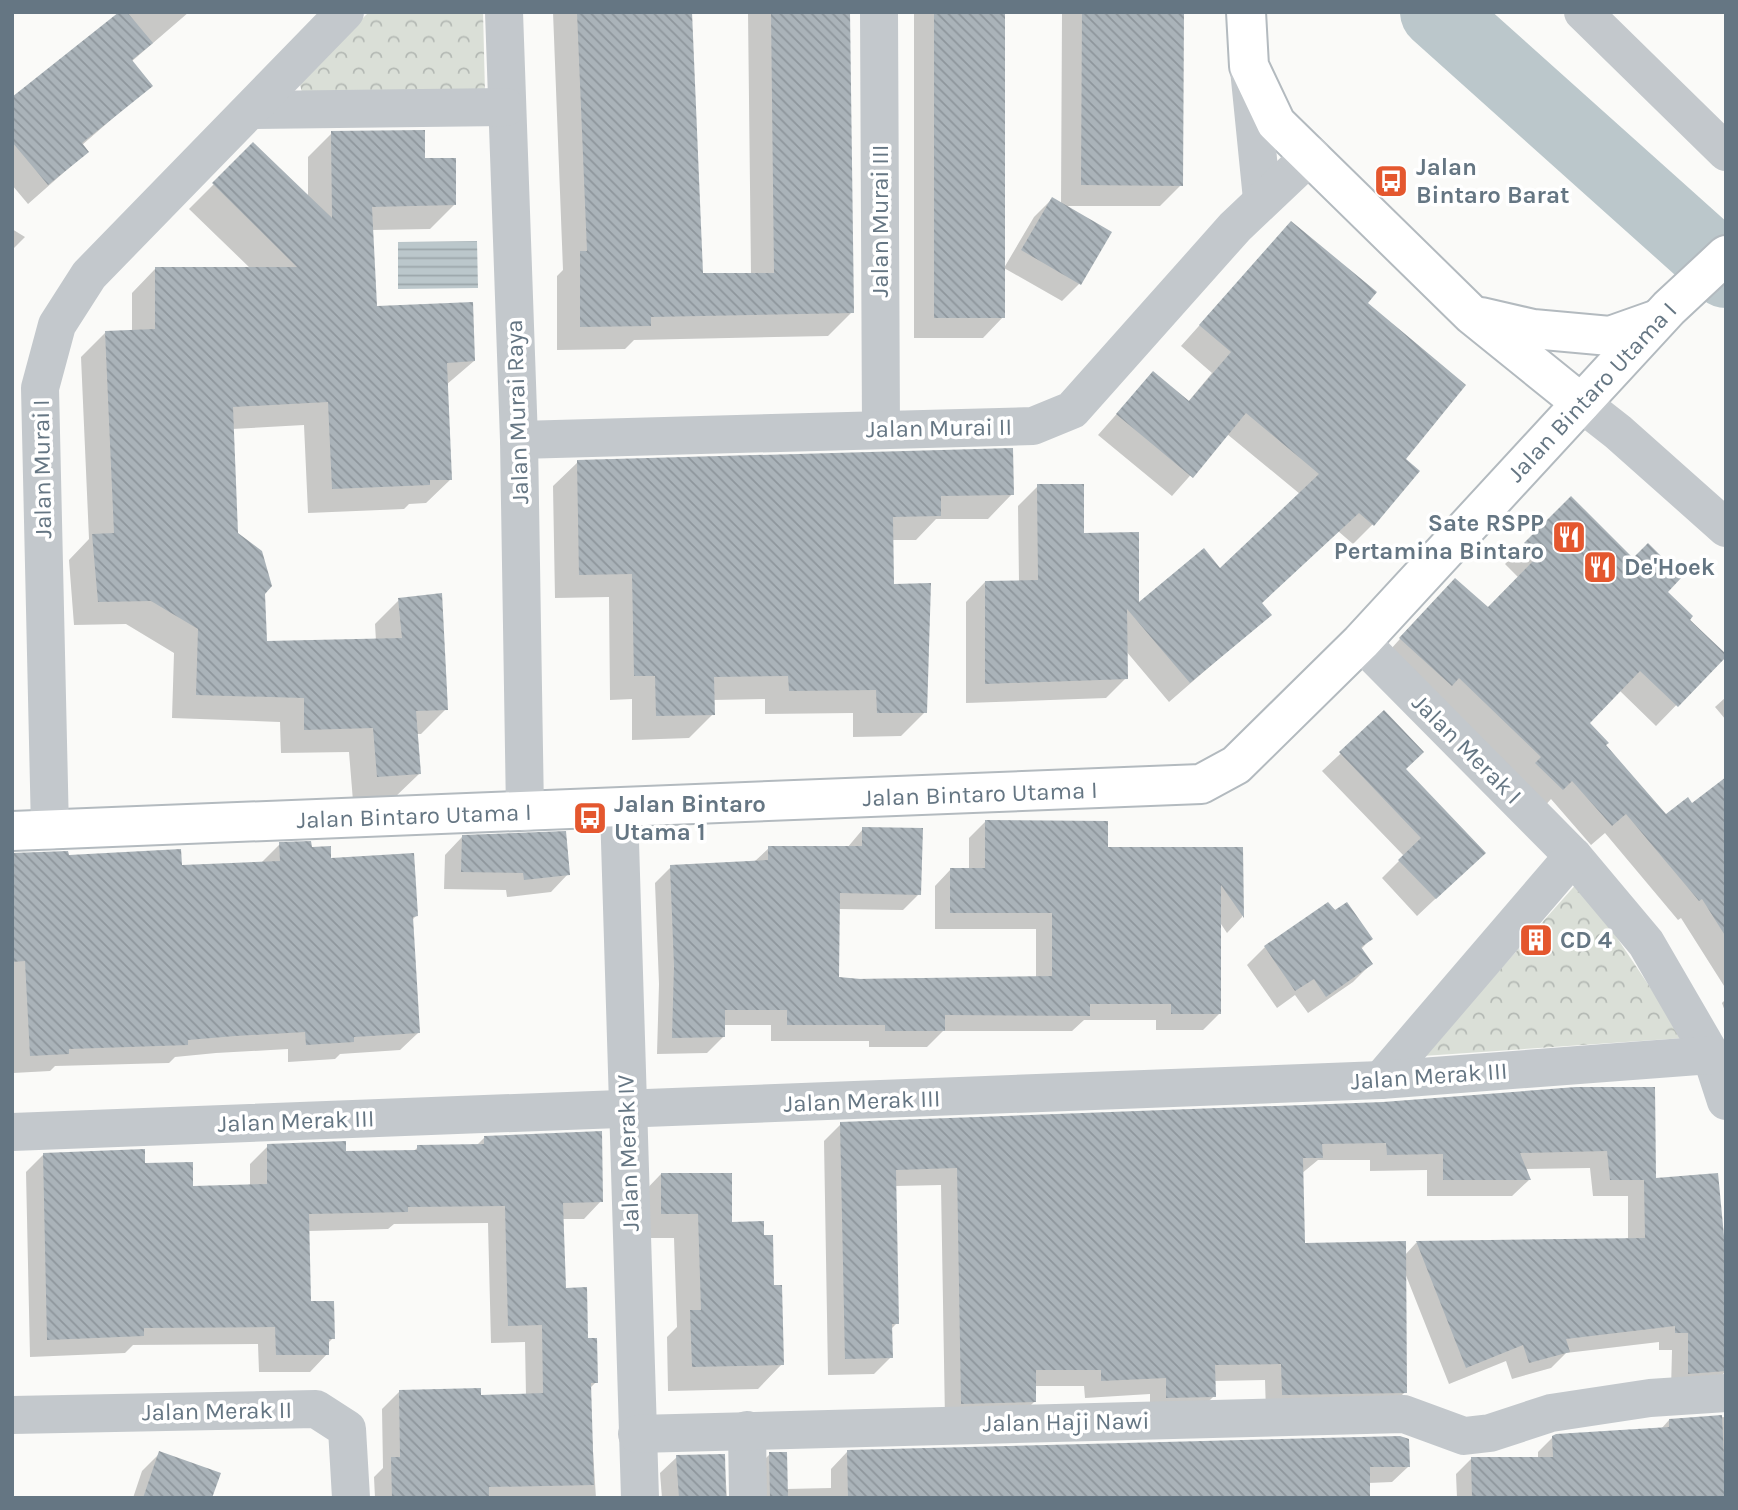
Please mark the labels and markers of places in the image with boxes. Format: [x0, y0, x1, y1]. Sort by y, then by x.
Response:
place label: Jalan Bintaro Barat [1416, 153, 1569, 209]
bus stop icon: Jalan Bintaro Barat [1372, 162, 1410, 200]
place label: Sate RSPP Pertamina Bintaro [1334, 509, 1544, 565]
restaurant icon: Sate RSPP Pertamina Bintaro [1550, 518, 1588, 556]
restaurant icon: De'Hoek [1581, 548, 1619, 586]
place label: De'Hoek [1624, 553, 1715, 581]
place label: Jalan Bintaro Utama 1 [614, 790, 766, 846]
bus stop icon: Jalan Bintaro Utama 1 [571, 799, 609, 837]
building icon: CD 4 [1517, 921, 1555, 959]
place label: CD 4 [1560, 926, 1612, 954]

